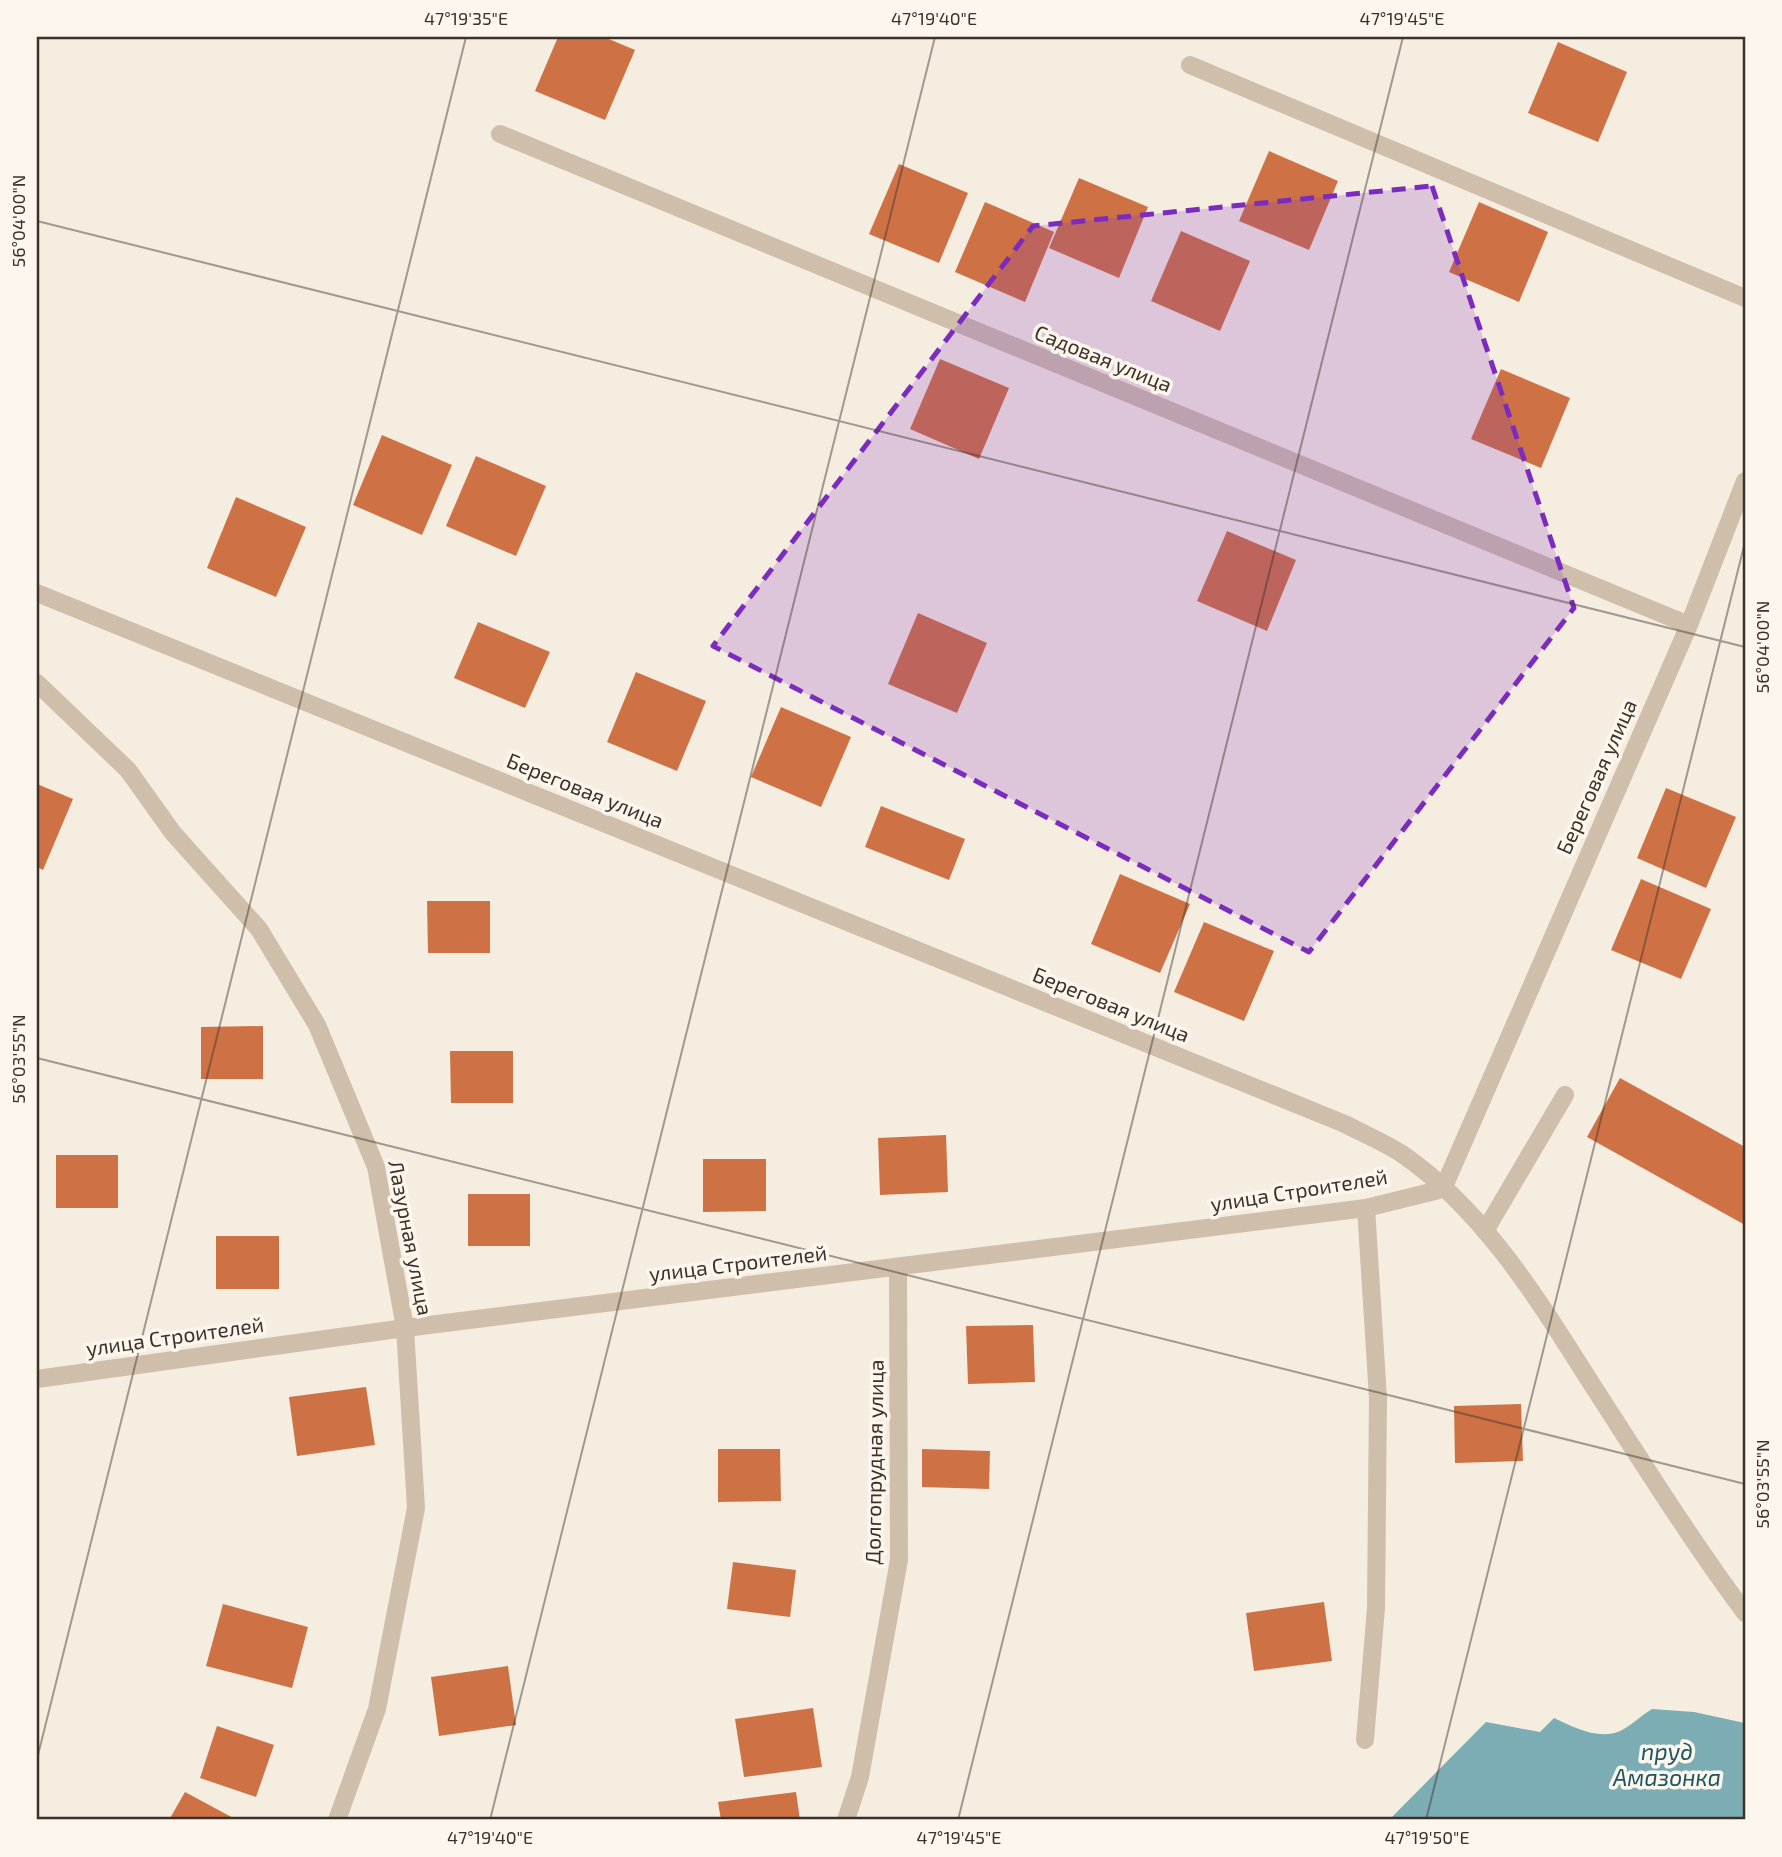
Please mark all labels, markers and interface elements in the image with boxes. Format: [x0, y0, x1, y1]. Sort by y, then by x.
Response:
text: 47°19'35"E [424, 7, 508, 29]
text: 47°19'40"E [891, 7, 977, 29]
text: 47°19'45"E [1360, 7, 1444, 29]
text: 56°04'00"N [7, 175, 29, 267]
street label: Садовая улица [1031, 319, 1176, 397]
text: 56°04'00"N [1751, 601, 1773, 693]
street label: Береговая улица [1550, 695, 1642, 858]
street label: Береговая улица [503, 747, 668, 833]
street label: Береговая улица [1029, 961, 1194, 1047]
text: 56°03'55"N [7, 1014, 29, 1104]
street label: Лазурная улица [383, 1158, 439, 1318]
street label: улица Строителей [1208, 1163, 1389, 1217]
street label: улица Строителей [647, 1239, 828, 1287]
street label: улица Строителей [84, 1311, 265, 1361]
street label: Долгопрудная улица [859, 1359, 889, 1565]
text: 56°03'55"N [1751, 1439, 1773, 1529]
water label: пруд Амазонка [1612, 1737, 1721, 1791]
text: 47°19'40"E [447, 1826, 533, 1848]
text: 47°19'45"E [917, 1826, 1001, 1848]
text: 47°19'50"E [1385, 1826, 1469, 1848]

